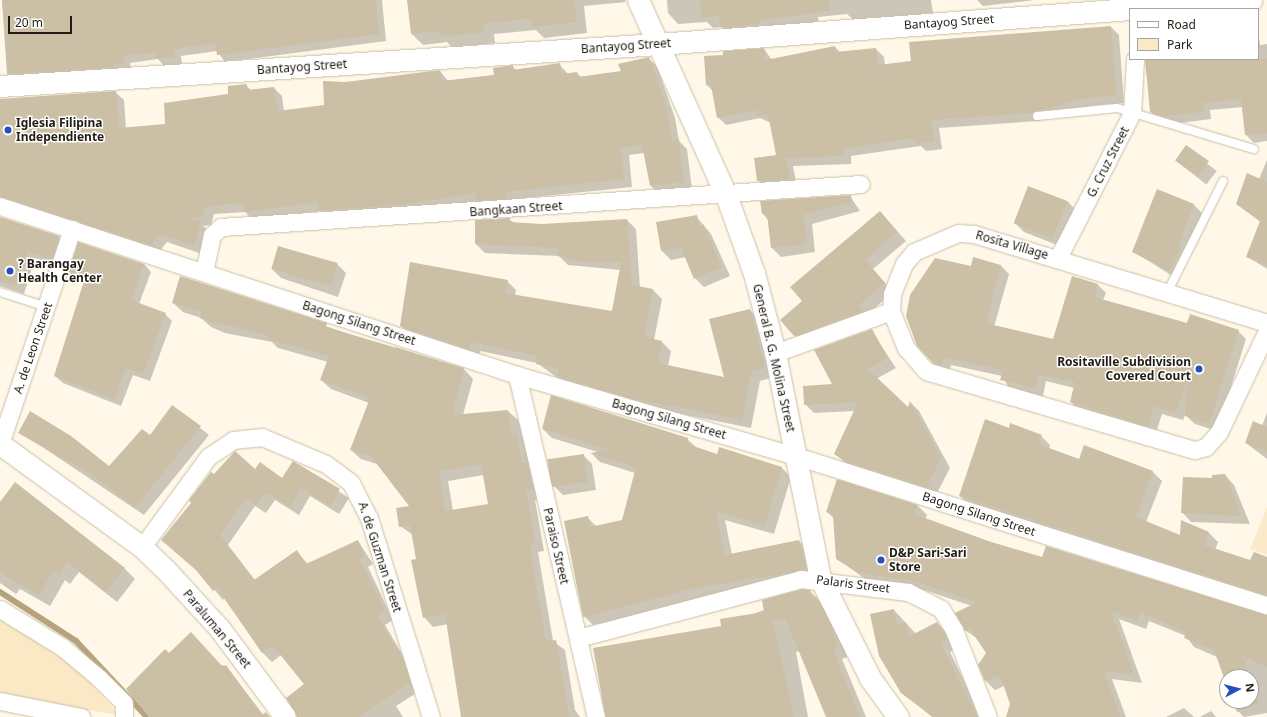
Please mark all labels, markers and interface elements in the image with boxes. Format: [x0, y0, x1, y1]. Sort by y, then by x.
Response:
scale bar [10, 8, 74, 34]
legend [1129, 8, 1259, 60]
street label: Bantayog Street [903, 12, 995, 32]
text: 20 m [15, 14, 43, 31]
text: Road [1167, 16, 1196, 33]
street label: Bantayog Street [580, 36, 672, 56]
text: Park [1167, 36, 1192, 53]
street label: Bantayog Street [256, 57, 348, 77]
place label: Iglesia Filipina Independiente [16, 116, 104, 144]
street label: G. Cruz Street [1084, 124, 1132, 200]
marker: Iglesia Filipina Independiente [3, 125, 13, 135]
street label: Bangkaan Street [469, 199, 563, 219]
street label: Rosita Village [974, 228, 1050, 262]
place label: ? Barangay Health Center [18, 257, 102, 285]
marker: ? Barangay Health Center [5, 266, 15, 276]
street label: General B. G. Molina Street [750, 283, 798, 433]
street label: Bagong Silang Street [301, 298, 417, 348]
street label: A. de Leon Street [11, 300, 55, 396]
place label: Rositaville Subdivision Covered Court [1057, 355, 1191, 383]
marker: Rositaville Subdivision Covered Court [1194, 364, 1204, 374]
street label: Bagong Silang Street [610, 396, 728, 442]
street label: Bagong Silang Street [921, 489, 1037, 539]
street label: A. de Guzman Street [355, 500, 405, 614]
street label: Paraiso Street [540, 506, 572, 586]
place label: D&P Sari-Sari Store [889, 546, 967, 574]
marker: D&P Sari-Sari Store [876, 555, 886, 565]
street label: Palaris Street [815, 572, 891, 596]
street label: Paraluman Street [180, 587, 254, 671]
north arrow [1219, 669, 1259, 709]
text: N [1242, 682, 1258, 693]

